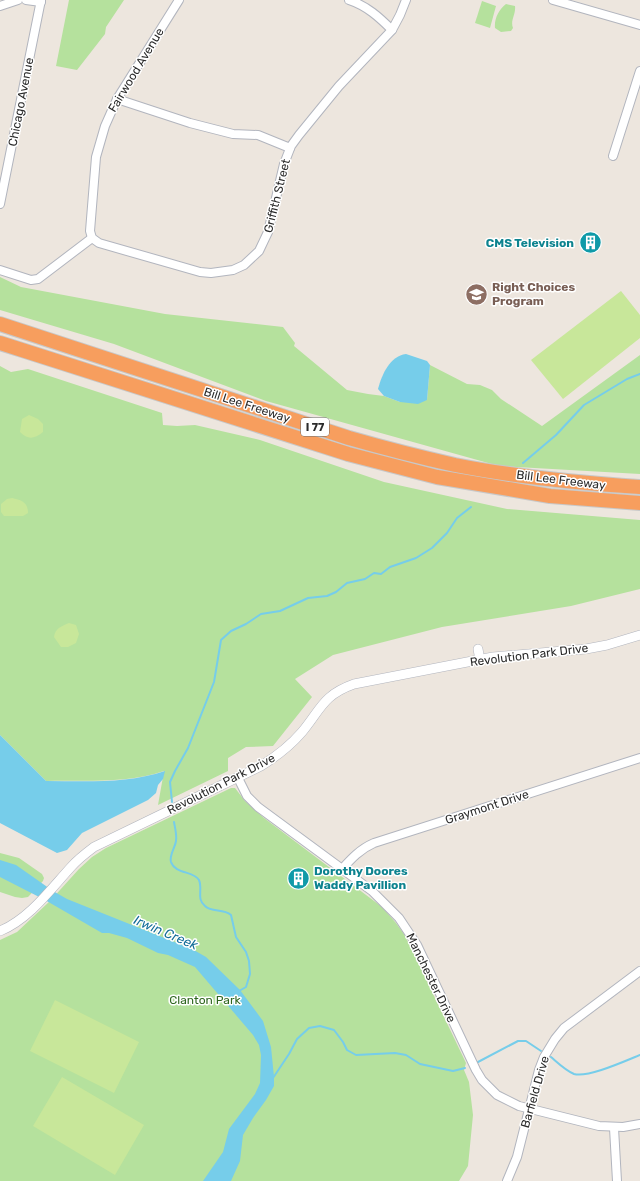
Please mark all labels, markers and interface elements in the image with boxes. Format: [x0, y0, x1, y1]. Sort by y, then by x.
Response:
street label: Fairwood Avenue [105, 25, 167, 115]
street label: Chicago Avenue [6, 56, 37, 148]
street label: Griffith Street [261, 157, 293, 234]
building icon: CMS Television [577, 230, 603, 256]
place label: CMS Television [486, 236, 574, 250]
place label: Right Choices Program [492, 280, 575, 308]
school or university icon: Right Choices Program [463, 281, 489, 307]
street label: Bill Lee Freeway [202, 384, 292, 426]
road number: I 77 [301, 418, 329, 436]
street label: Bill Lee Freeway [516, 468, 607, 492]
street label: Revolution Park Drive [469, 641, 589, 669]
street label: Revolution Park Drive [165, 751, 277, 817]
street label: Graymont Drive [443, 787, 531, 827]
place label: Dorothy Doores Waddy Pavillion [314, 864, 408, 892]
building icon: Dorothy Doores Waddy Pavillion [286, 865, 312, 891]
water label: Irwin Creek [132, 912, 200, 953]
street label: Manchester Drive [403, 931, 459, 1025]
park label: Clanton Park [169, 993, 242, 1007]
street label: Barfield Drive [518, 1054, 552, 1130]

